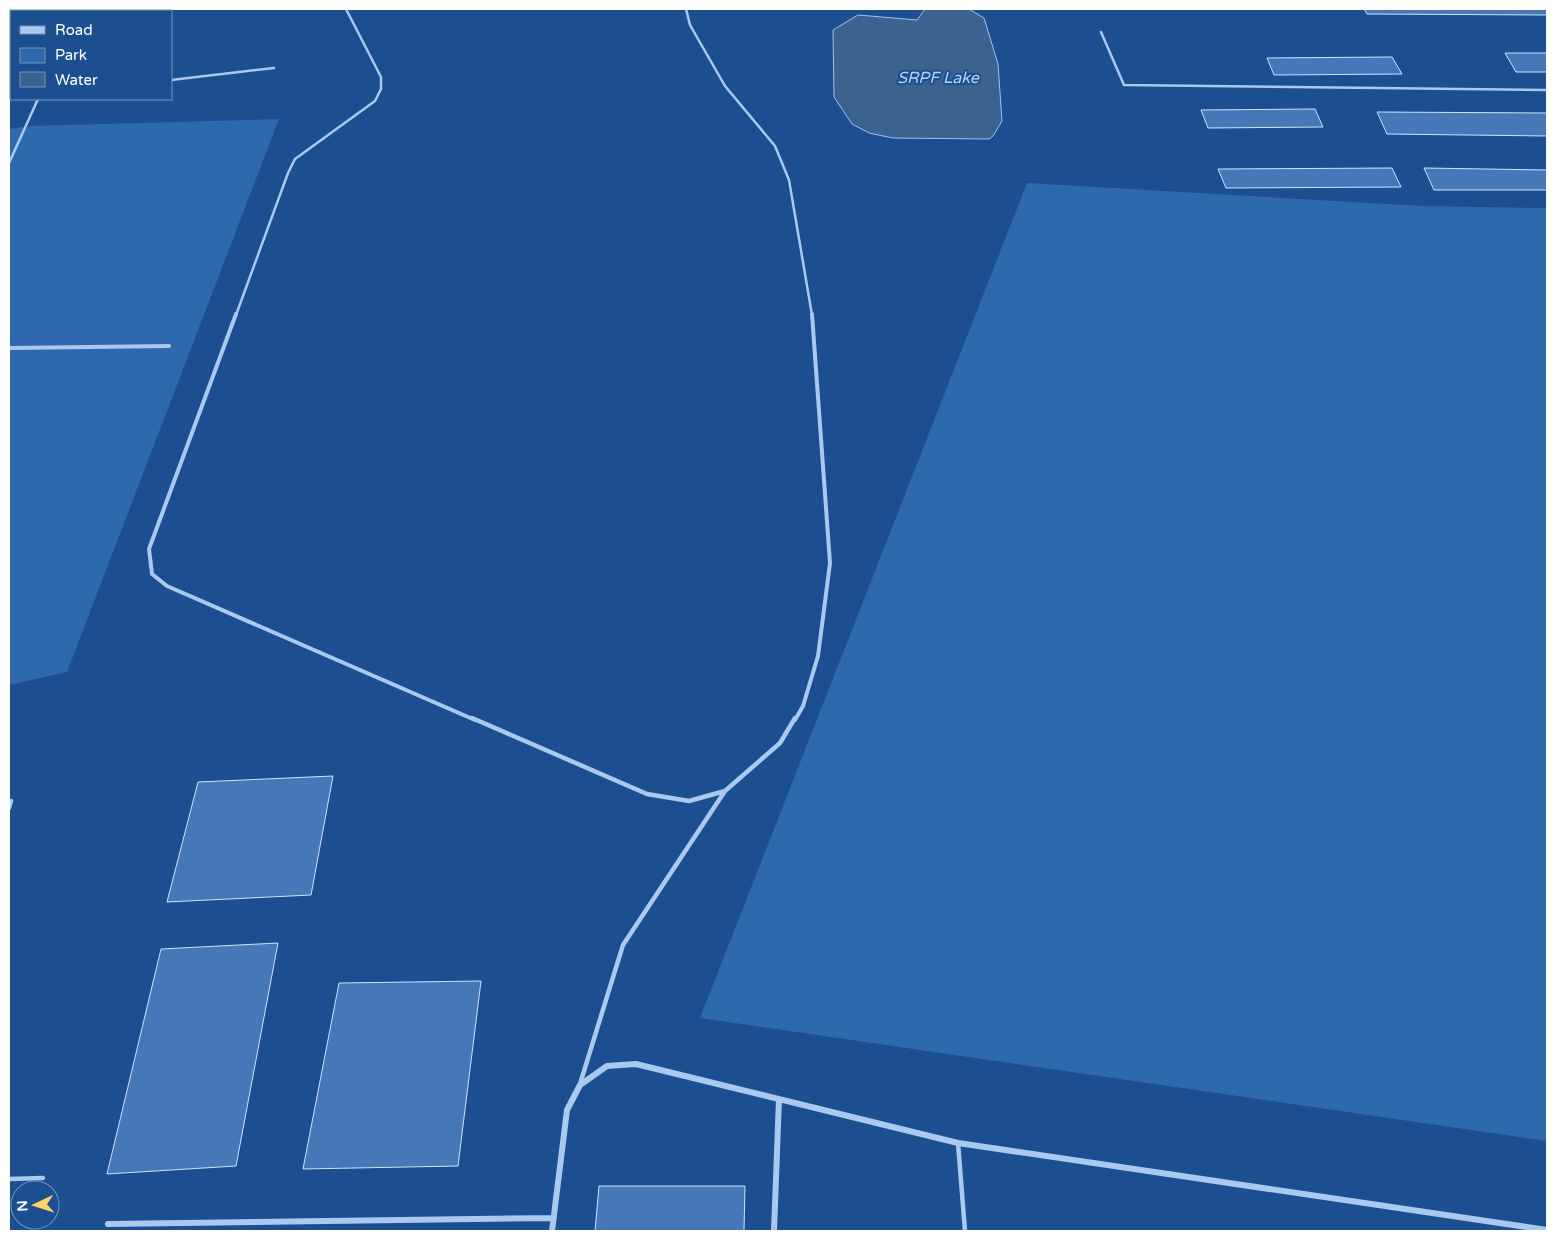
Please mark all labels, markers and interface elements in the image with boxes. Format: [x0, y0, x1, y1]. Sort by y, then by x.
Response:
legend [10, 10, 172, 100]
text: Road [55, 21, 93, 39]
text: Park [55, 46, 87, 64]
water label: SRPF Lake [897, 68, 980, 88]
text: Water [55, 71, 98, 89]
north arrow [10, 1180, 60, 1230]
text: N [14, 1200, 31, 1212]

